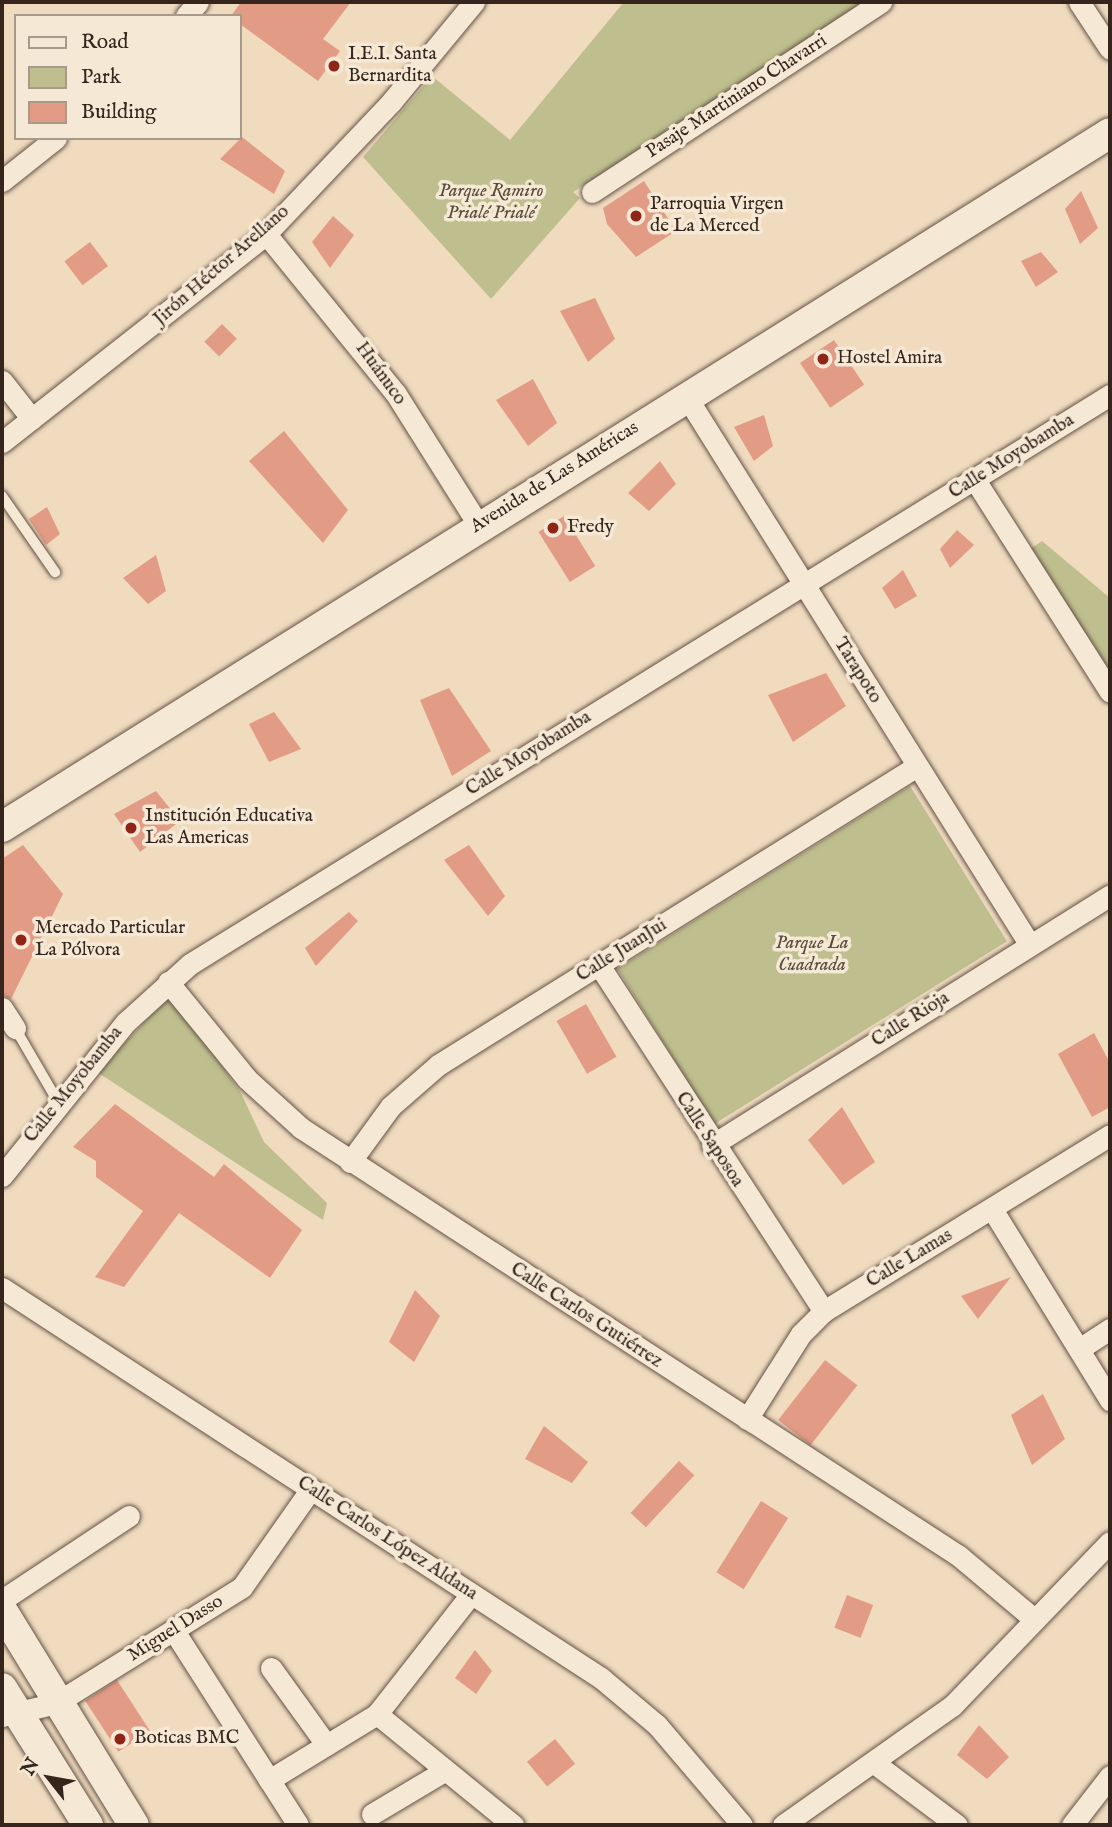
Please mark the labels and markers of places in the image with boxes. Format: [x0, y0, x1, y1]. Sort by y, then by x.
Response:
place label: I.E.I. Santa Bernardita [348, 44, 437, 88]
marker: I.E.I. Santa Bernardita [326, 58, 342, 74]
place label: Parroquia Virgen de La Merced [650, 194, 784, 238]
marker: Parroquia Virgen de La Merced [628, 208, 644, 224]
place label: Hostel Amira [837, 348, 942, 370]
marker: Hostel Amira [815, 351, 831, 367]
place label: Fredy [567, 517, 614, 539]
marker: Fredy [545, 520, 561, 536]
place label: Institución Educativa Las Americas [145, 806, 313, 850]
marker: Institución Educativa Las Americas [123, 820, 139, 836]
place label: Mercado Particular La Pólvora [35, 918, 185, 962]
marker: Mercado Particular La Pólvora [13, 932, 29, 948]
place label: Boticas BMC [134, 1728, 239, 1750]
marker: Boticas BMC [112, 1731, 128, 1747]

